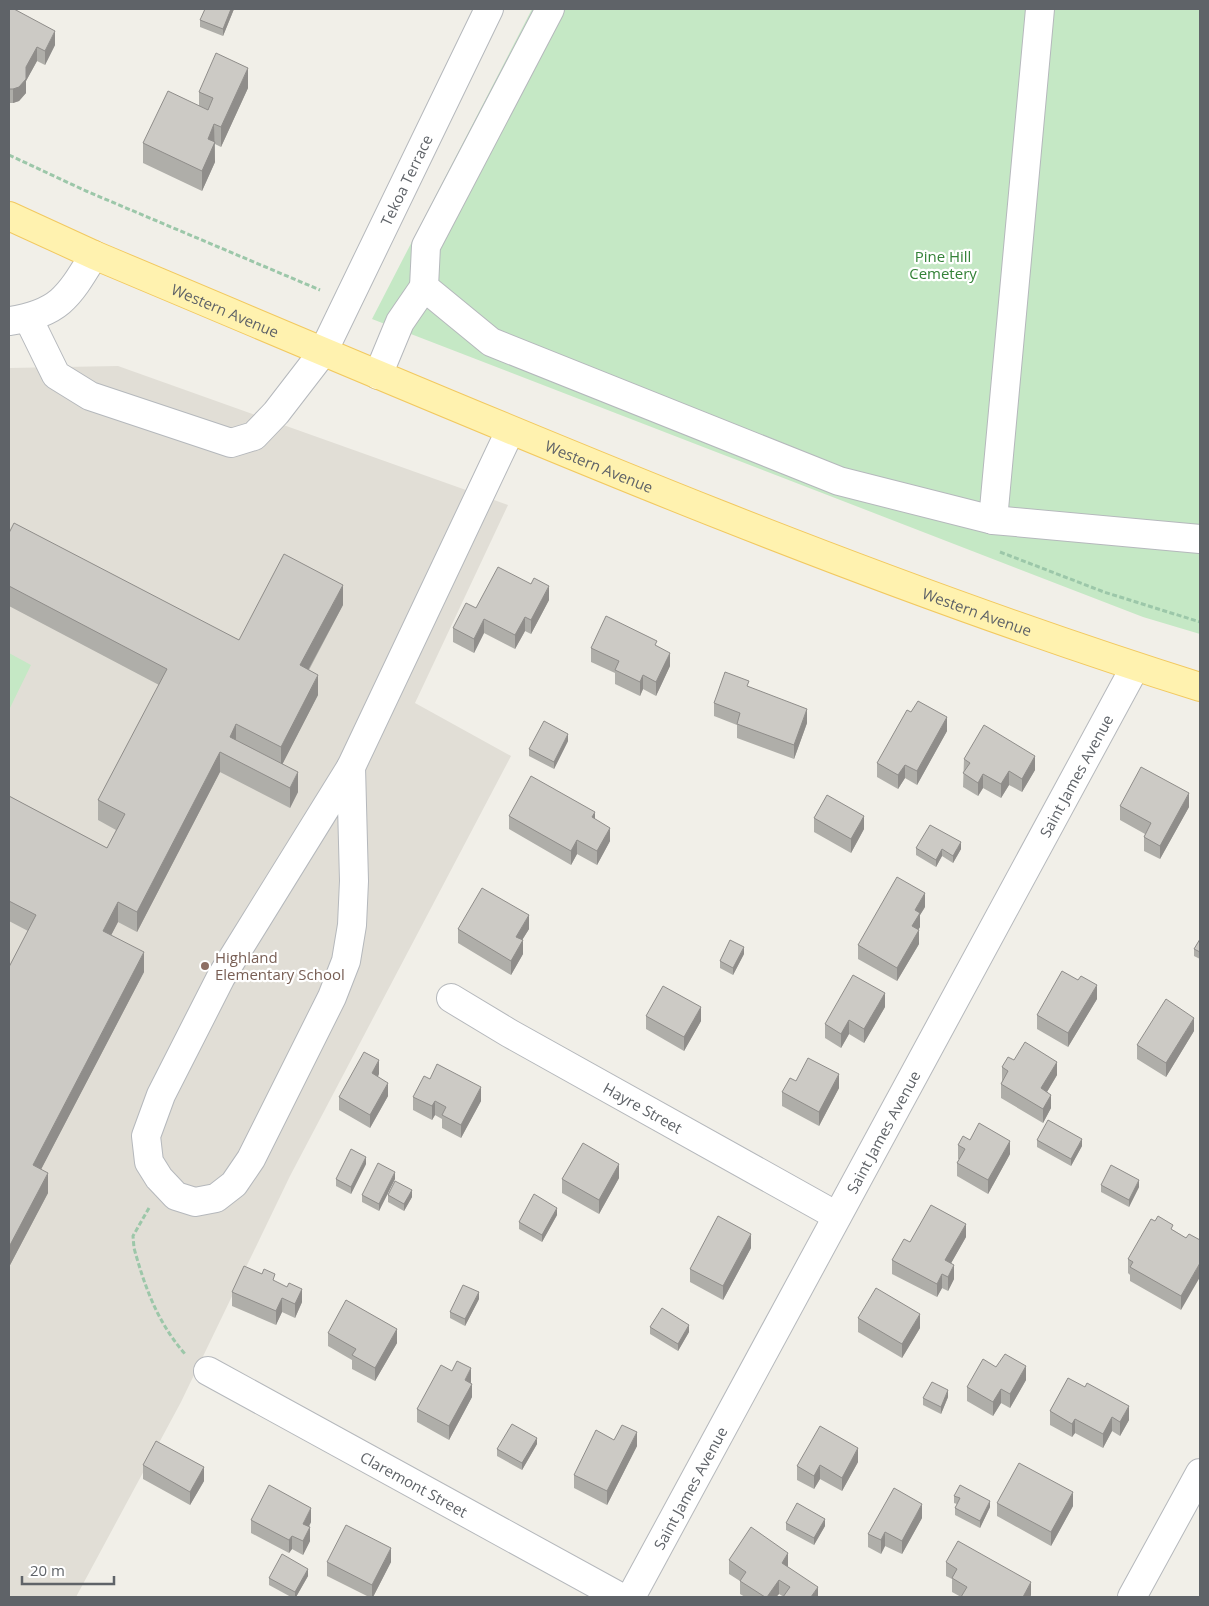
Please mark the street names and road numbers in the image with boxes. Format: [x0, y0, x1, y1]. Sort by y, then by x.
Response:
street label: Tekoa Terrace [376, 131, 437, 229]
street label: Western Avenue [169, 279, 282, 342]
street label: Western Avenue [542, 435, 656, 497]
street label: Western Avenue [920, 583, 1034, 640]
street label: Saint James Avenue [1035, 711, 1117, 841]
street label: Saint James Avenue [842, 1067, 924, 1197]
street label: Hayre Street [600, 1078, 686, 1138]
street label: Saint James Avenue [649, 1423, 731, 1553]
street label: Claremont Street [357, 1447, 471, 1522]

